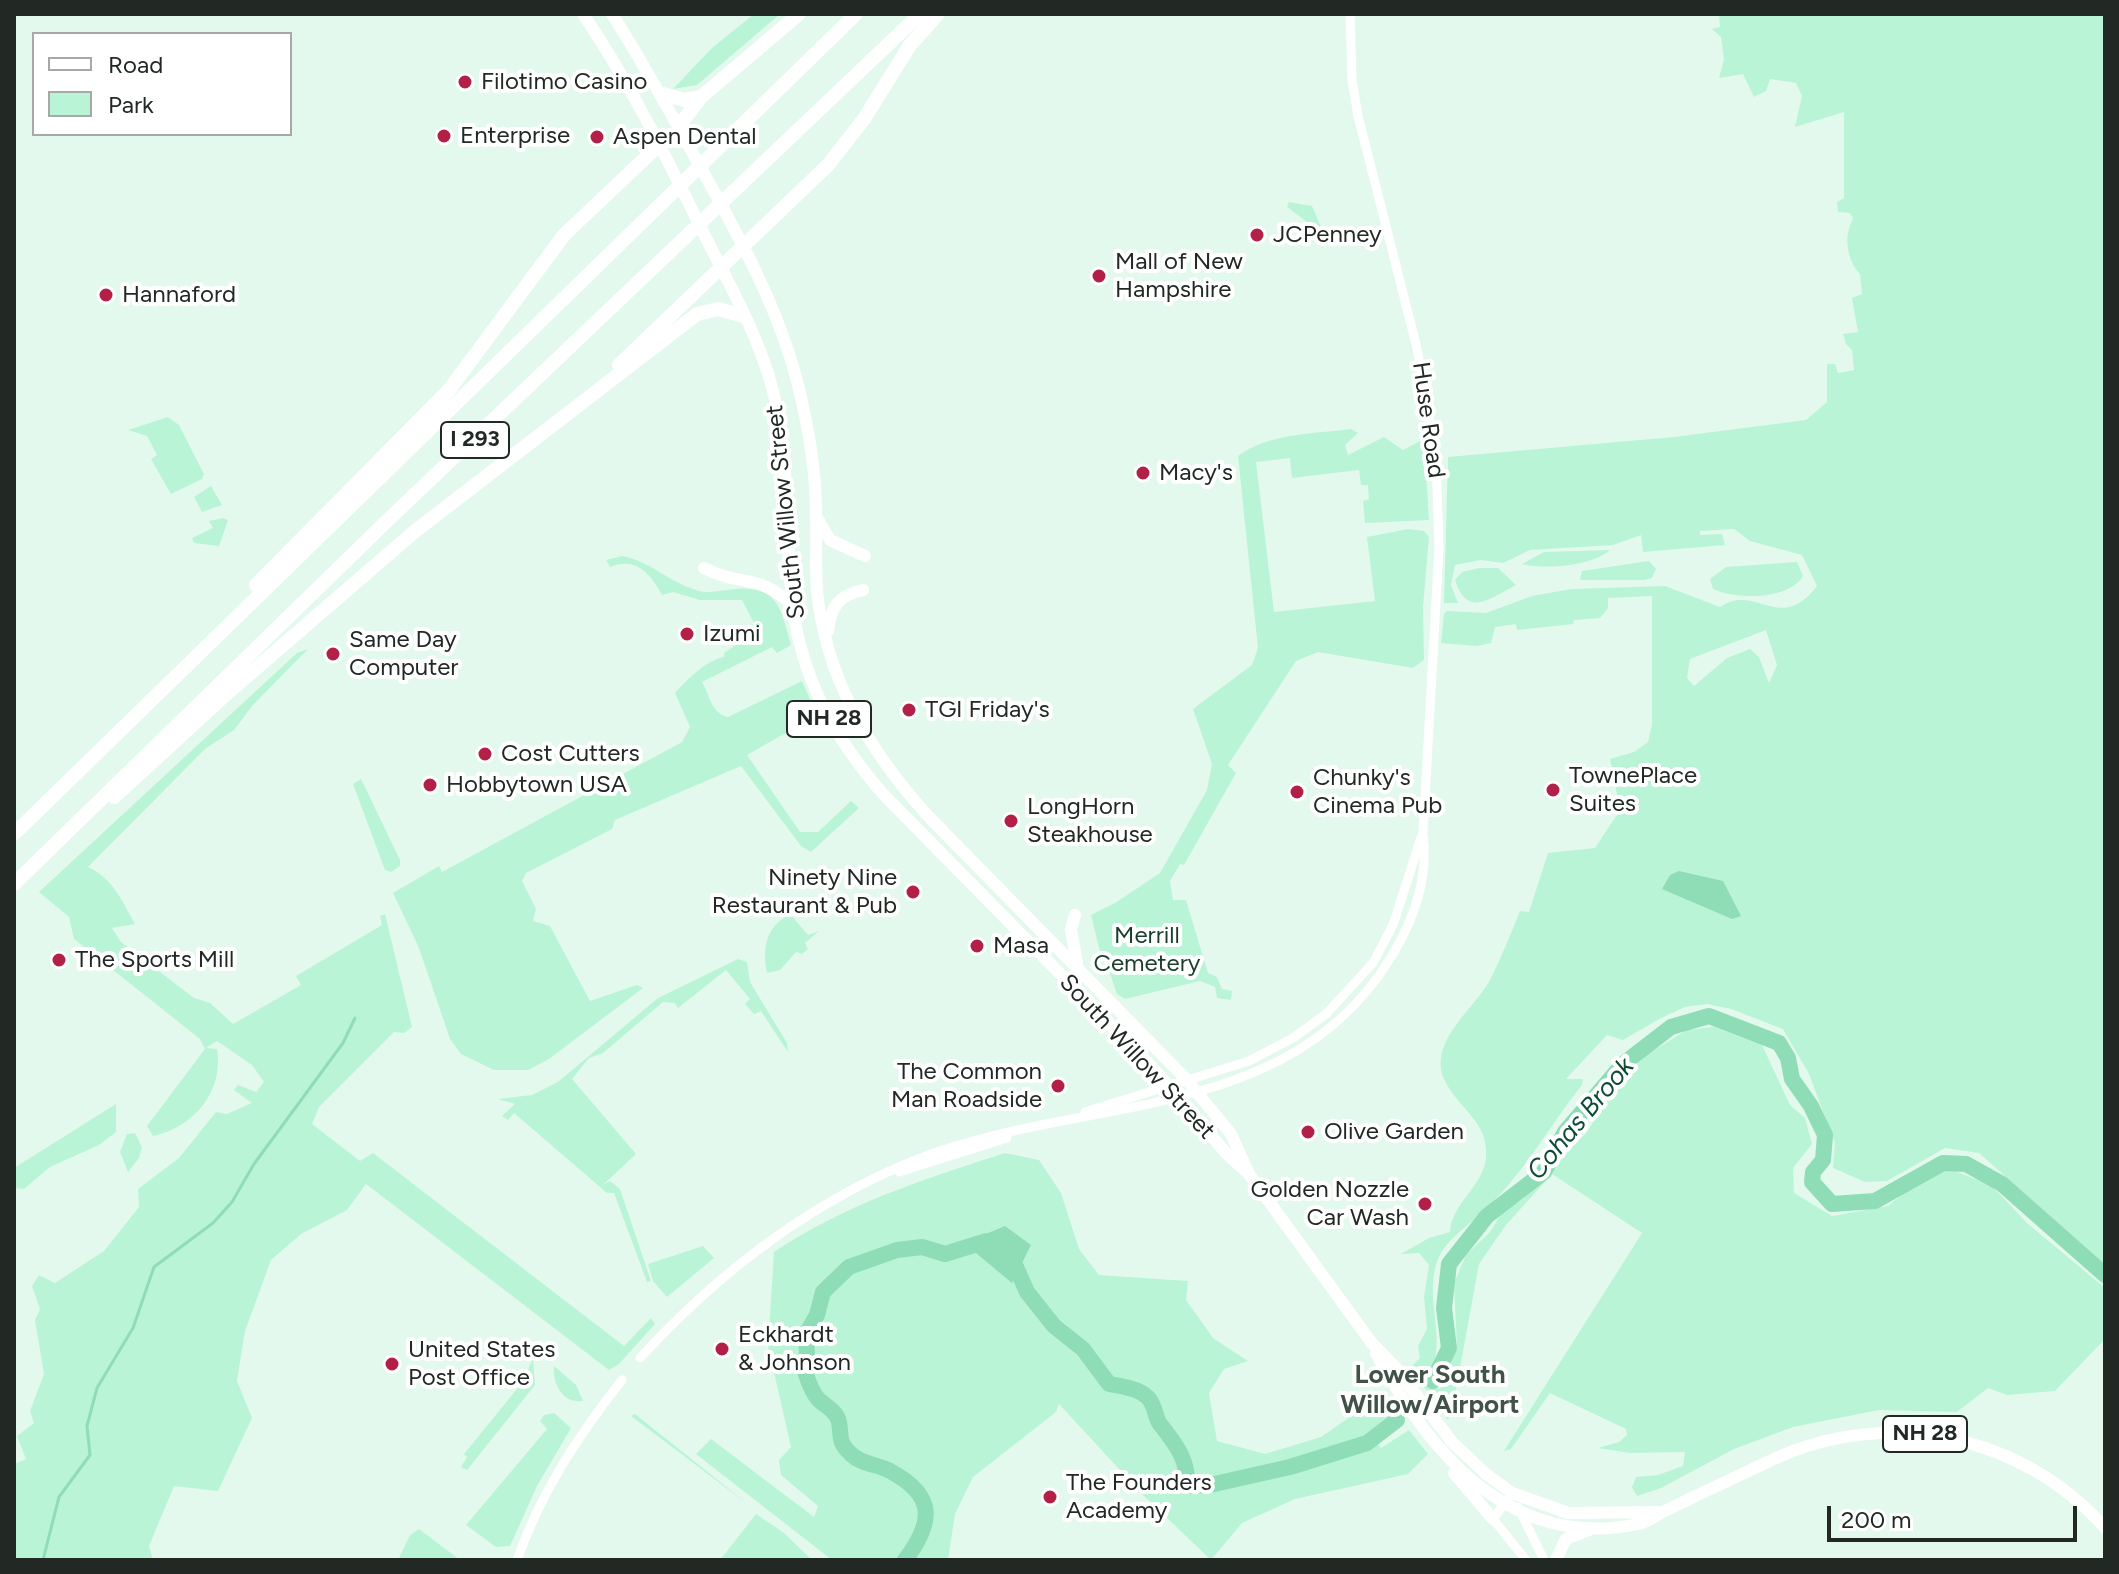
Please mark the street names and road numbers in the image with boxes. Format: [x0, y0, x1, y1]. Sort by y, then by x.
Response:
street label: Huse Road [1406, 360, 1450, 480]
street label: South Willow Street [760, 404, 812, 620]
road number: I 293 [441, 422, 509, 458]
road number: NH 28 [787, 701, 871, 737]
street label: South Willow Street [1053, 969, 1221, 1145]
road number: NH 28 [1883, 1416, 1967, 1452]

